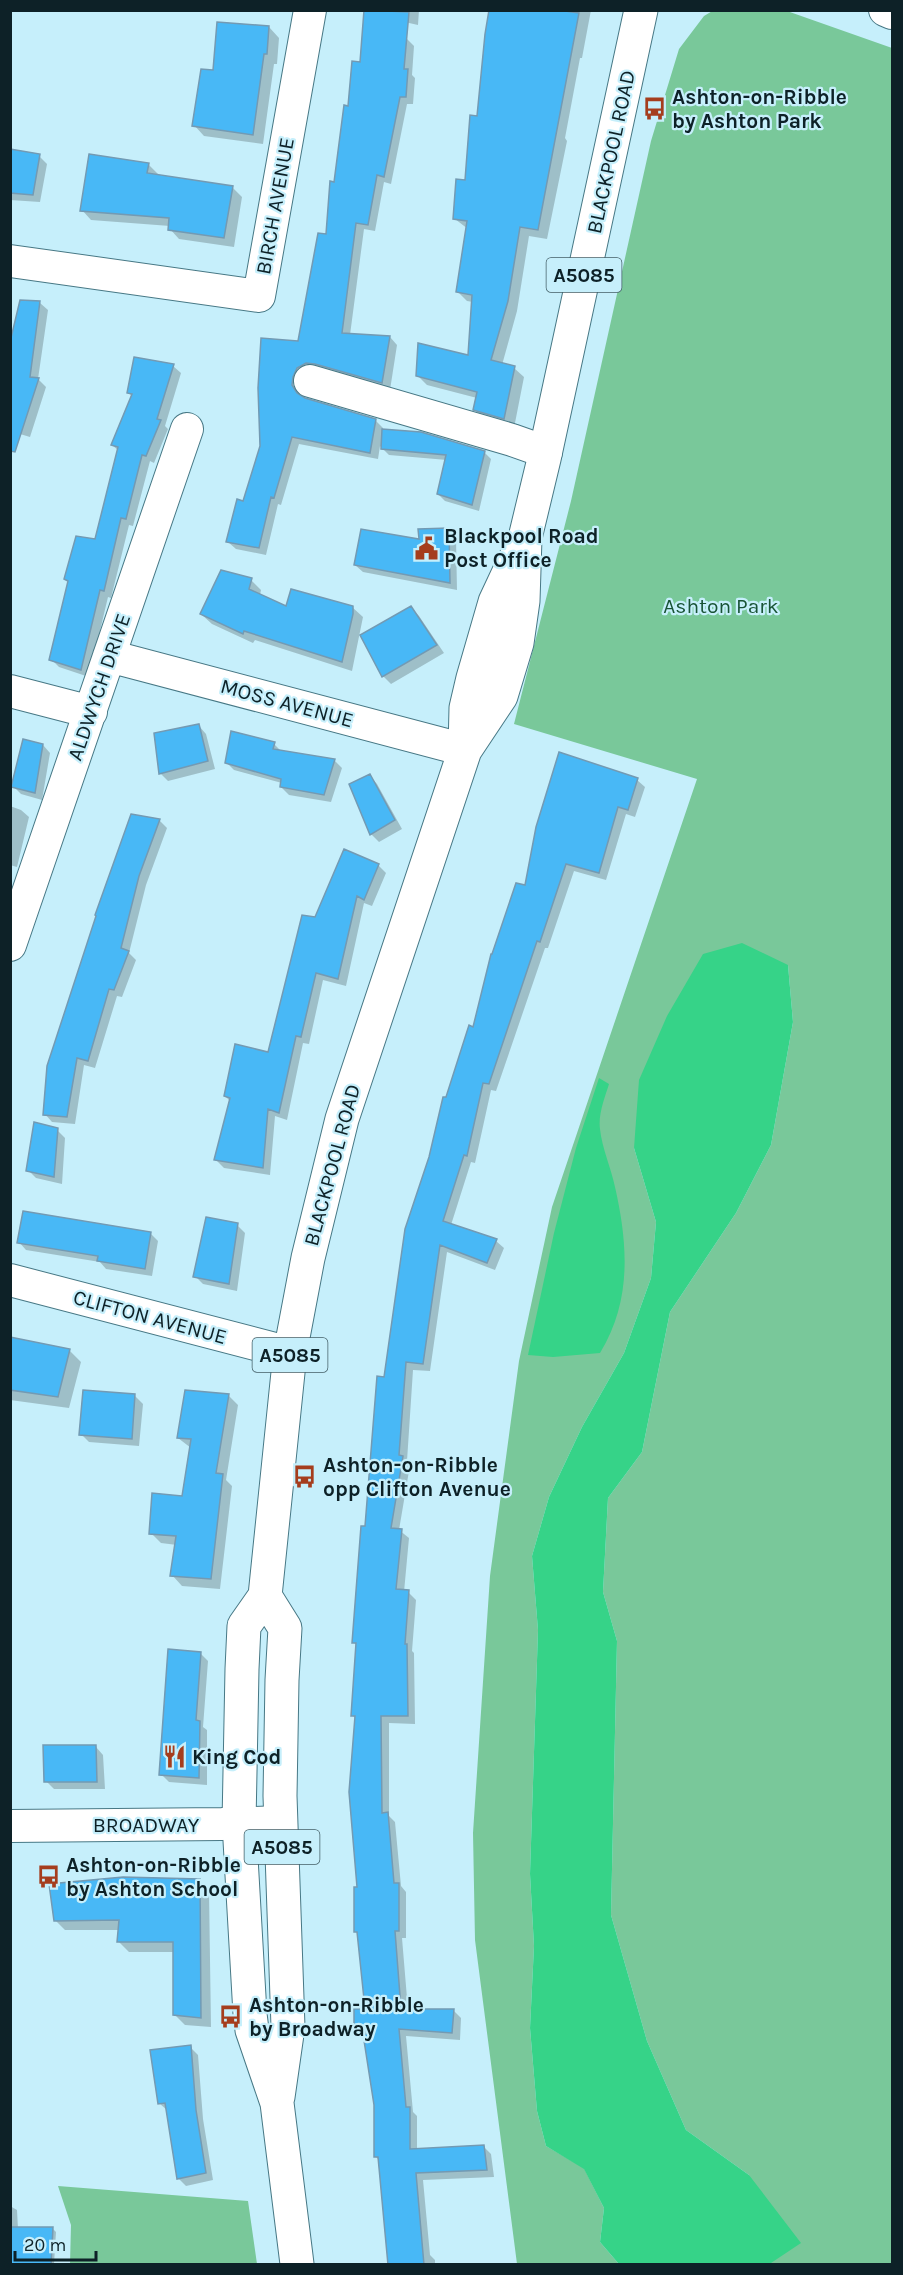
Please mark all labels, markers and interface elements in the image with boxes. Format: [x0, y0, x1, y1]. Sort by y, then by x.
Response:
street label: BLACKPOOL ROAD [582, 68, 640, 236]
place label: Ashton-on-Ribble by Ashton Park [672, 85, 847, 133]
bus stop icon: Ashton-on-Ribble by Ashton Park [641, 96, 667, 122]
street label: BIRCH AVENUE [251, 136, 299, 276]
road number: A5085 [546, 258, 622, 292]
place label: Blackpool Road Post Office [444, 524, 599, 572]
public building icon: Blackpool Road Post Office [413, 535, 439, 561]
park label: Ashton Park [663, 594, 779, 618]
street label: ALDWYCH DRIVE [63, 610, 135, 764]
street label: MOSS AVENUE [218, 674, 356, 732]
street label: BLACKPOOL ROAD [299, 1082, 365, 1248]
street label: CLIFTON AVENUE [71, 1285, 229, 1349]
road number: A5085 [252, 1338, 328, 1372]
place label: Ashton-on-Ribble opp Clifton Avenue [323, 1453, 511, 1501]
bus stop icon: Ashton-on-Ribble opp Clifton Avenue [292, 1464, 318, 1490]
restaurant icon: King Cod [161, 1744, 187, 1770]
place label: King Cod [192, 1745, 281, 1769]
street label: BROADWAY [93, 1813, 200, 1837]
road number: A5085 [244, 1830, 320, 1864]
place label: Ashton-on-Ribble by Ashton School [66, 1853, 241, 1901]
bus stop icon: Ashton-on-Ribble by Ashton School [35, 1864, 61, 1890]
place label: Ashton-on-Ribble by Broadway [249, 1993, 424, 2041]
bus stop icon: Ashton-on-Ribble by Broadway [218, 2004, 244, 2030]
scale bar [15, 2224, 96, 2262]
text: 20 m [24, 2234, 66, 2256]

